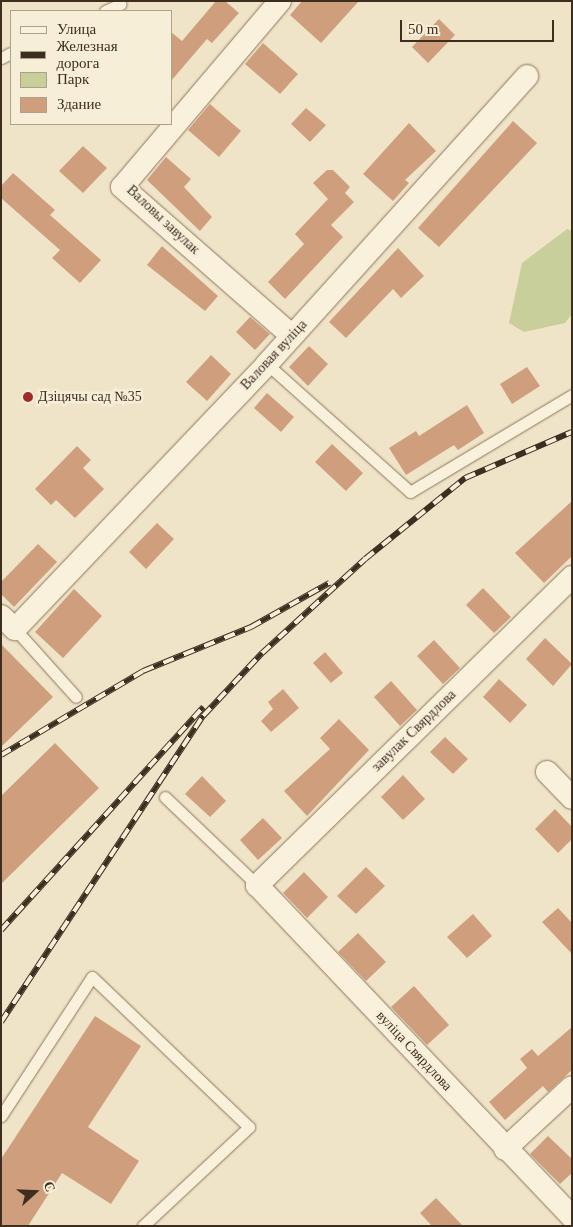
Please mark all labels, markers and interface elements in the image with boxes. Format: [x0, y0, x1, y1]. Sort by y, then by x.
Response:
legend [10, 10, 172, 125]
scale bar [403, 10, 557, 42]
text: Улица [57, 21, 96, 37]
text: 50 m [408, 21, 438, 37]
text: Железная дорога [56, 38, 118, 71]
text: Парк [57, 71, 89, 87]
text: Здание [57, 96, 101, 112]
street label: Валовы завулак [123, 182, 203, 258]
street label: Валовая вуліца [237, 317, 311, 393]
place label: Дзіцячы сад №35 [38, 389, 142, 405]
marker: Дзіцячы сад №35 [22, 391, 34, 403]
street label: завулак Свярдлова [368, 687, 460, 775]
street label: вуліца Свярдлова [373, 1007, 455, 1095]
north arrow [10, 1167, 60, 1217]
text: С [41, 1179, 58, 1194]

